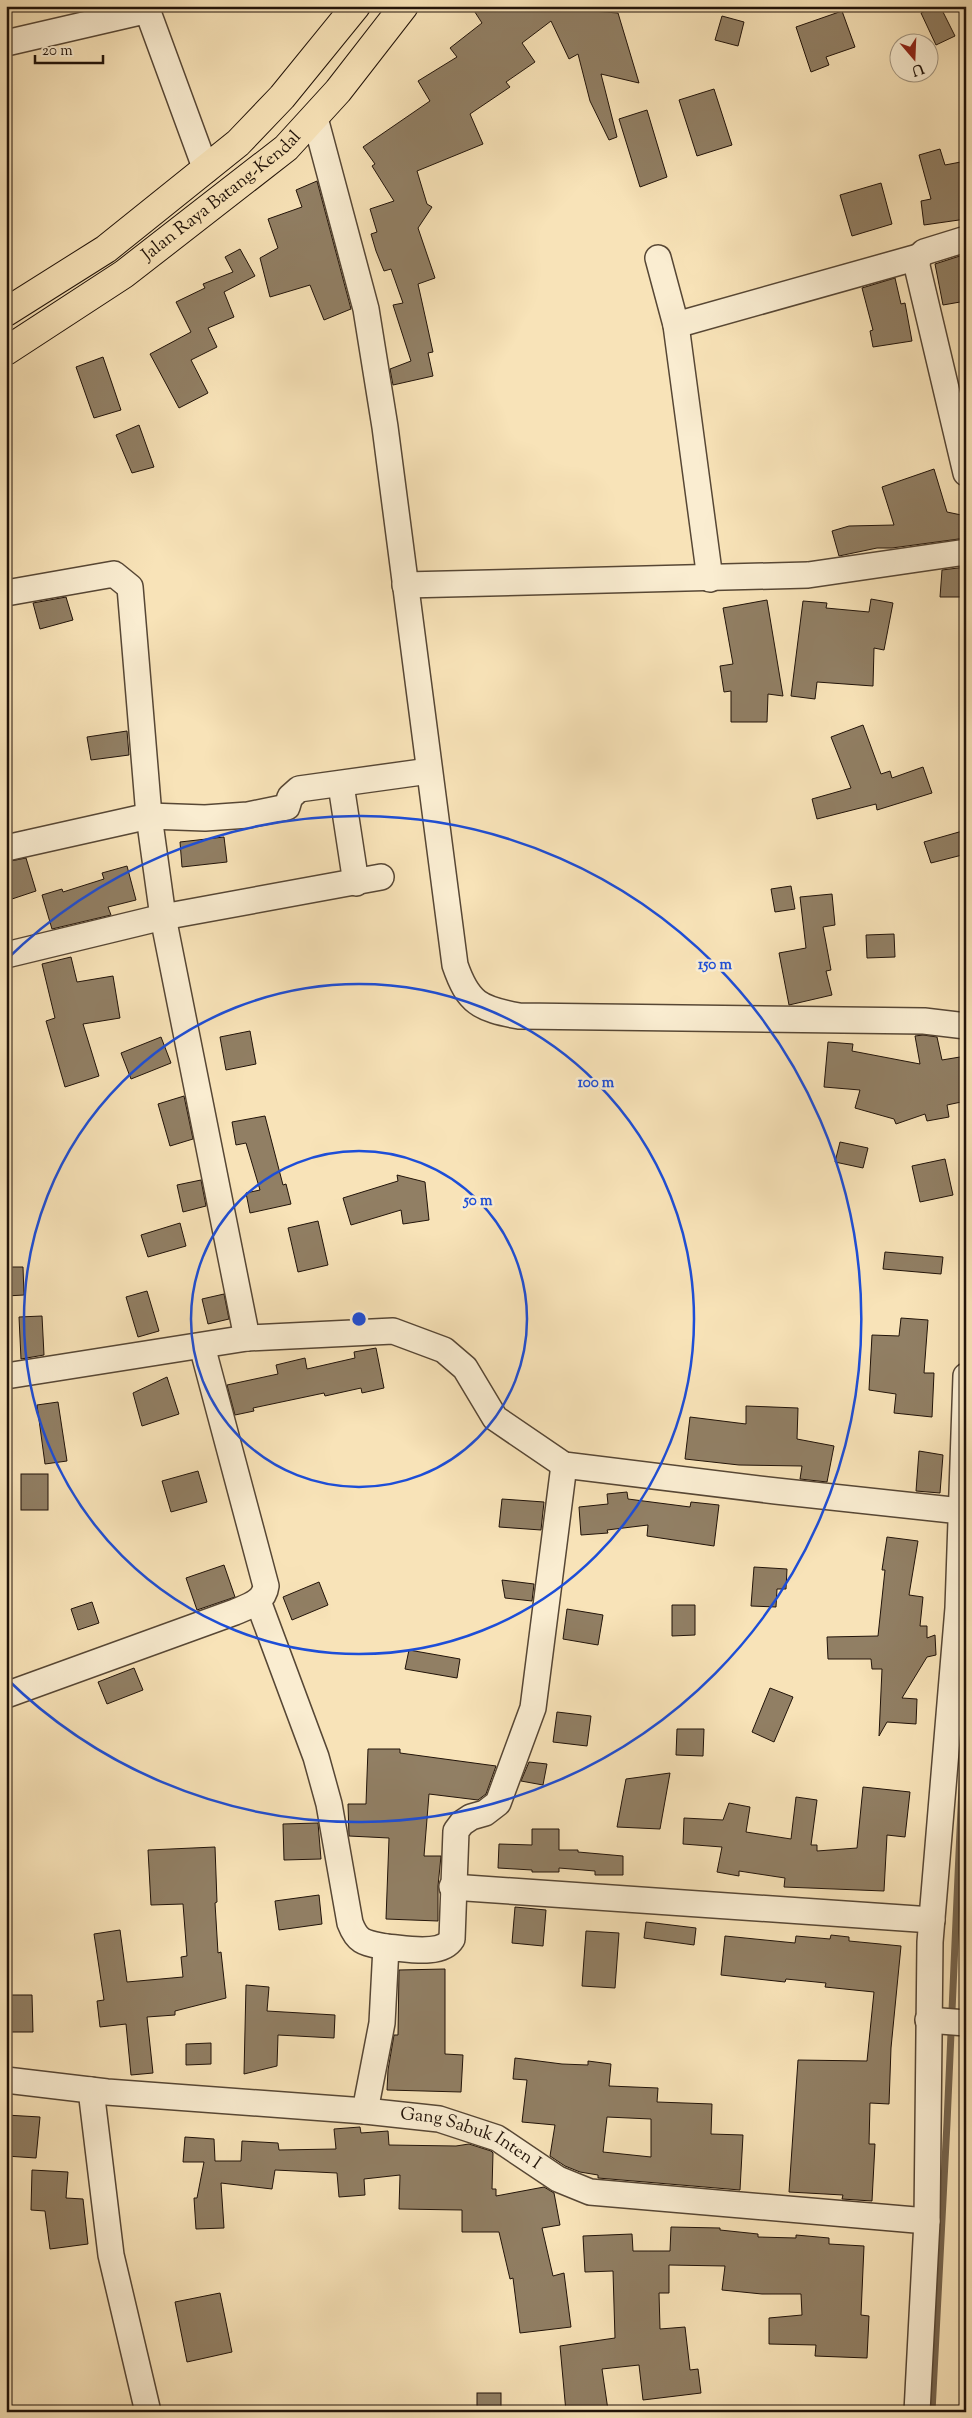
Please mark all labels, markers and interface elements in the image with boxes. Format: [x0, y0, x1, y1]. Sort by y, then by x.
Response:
scale bar [35, 32, 102, 64]
north arrow [890, 32, 940, 82]
text: 20 m [42, 41, 73, 62]
text: U [908, 57, 926, 80]
street label: Jalan Raya Batang-Kendal [136, 126, 308, 269]
text: 150 m [698, 955, 732, 976]
text: 100 m [578, 1073, 615, 1094]
text: 50 m [463, 1191, 493, 1212]
centre of rings [350, 1310, 368, 1328]
street label: Gang Sabuk Inten I [399, 2102, 546, 2177]

